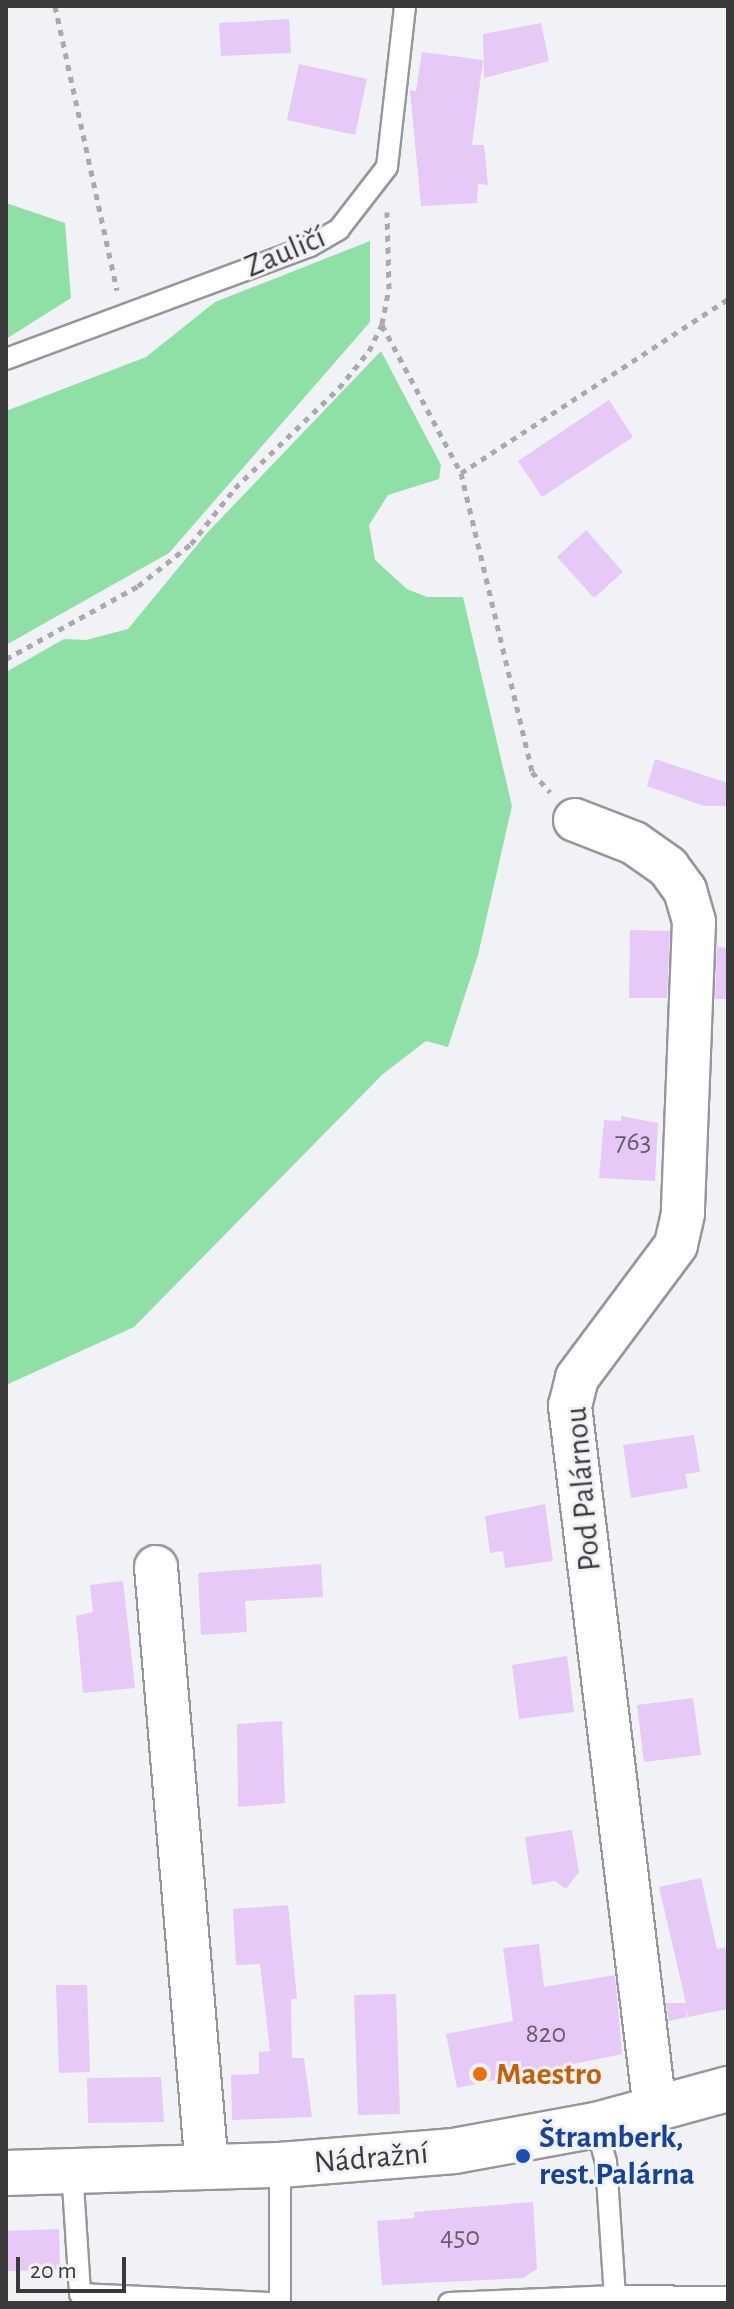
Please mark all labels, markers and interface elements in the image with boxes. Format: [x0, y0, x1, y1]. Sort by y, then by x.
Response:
street label: Zauličí [239, 218, 331, 286]
house number: 763 [615, 1125, 651, 1159]
street label: Pod Palárnou [557, 1405, 609, 1573]
house number: 820 [526, 2017, 566, 2051]
place label: Maestro [496, 2055, 602, 2093]
marker: Maestro [471, 2065, 489, 2083]
place label: Štramberk, rest.Palárna [539, 2119, 695, 2194]
street label: Nádražní [312, 2134, 430, 2182]
marker: Štramberk, rest.Palárna [514, 2147, 532, 2165]
house number: 450 [440, 2220, 480, 2254]
scale bar [20, 2241, 130, 2291]
text: 20 m [30, 2259, 77, 2283]

